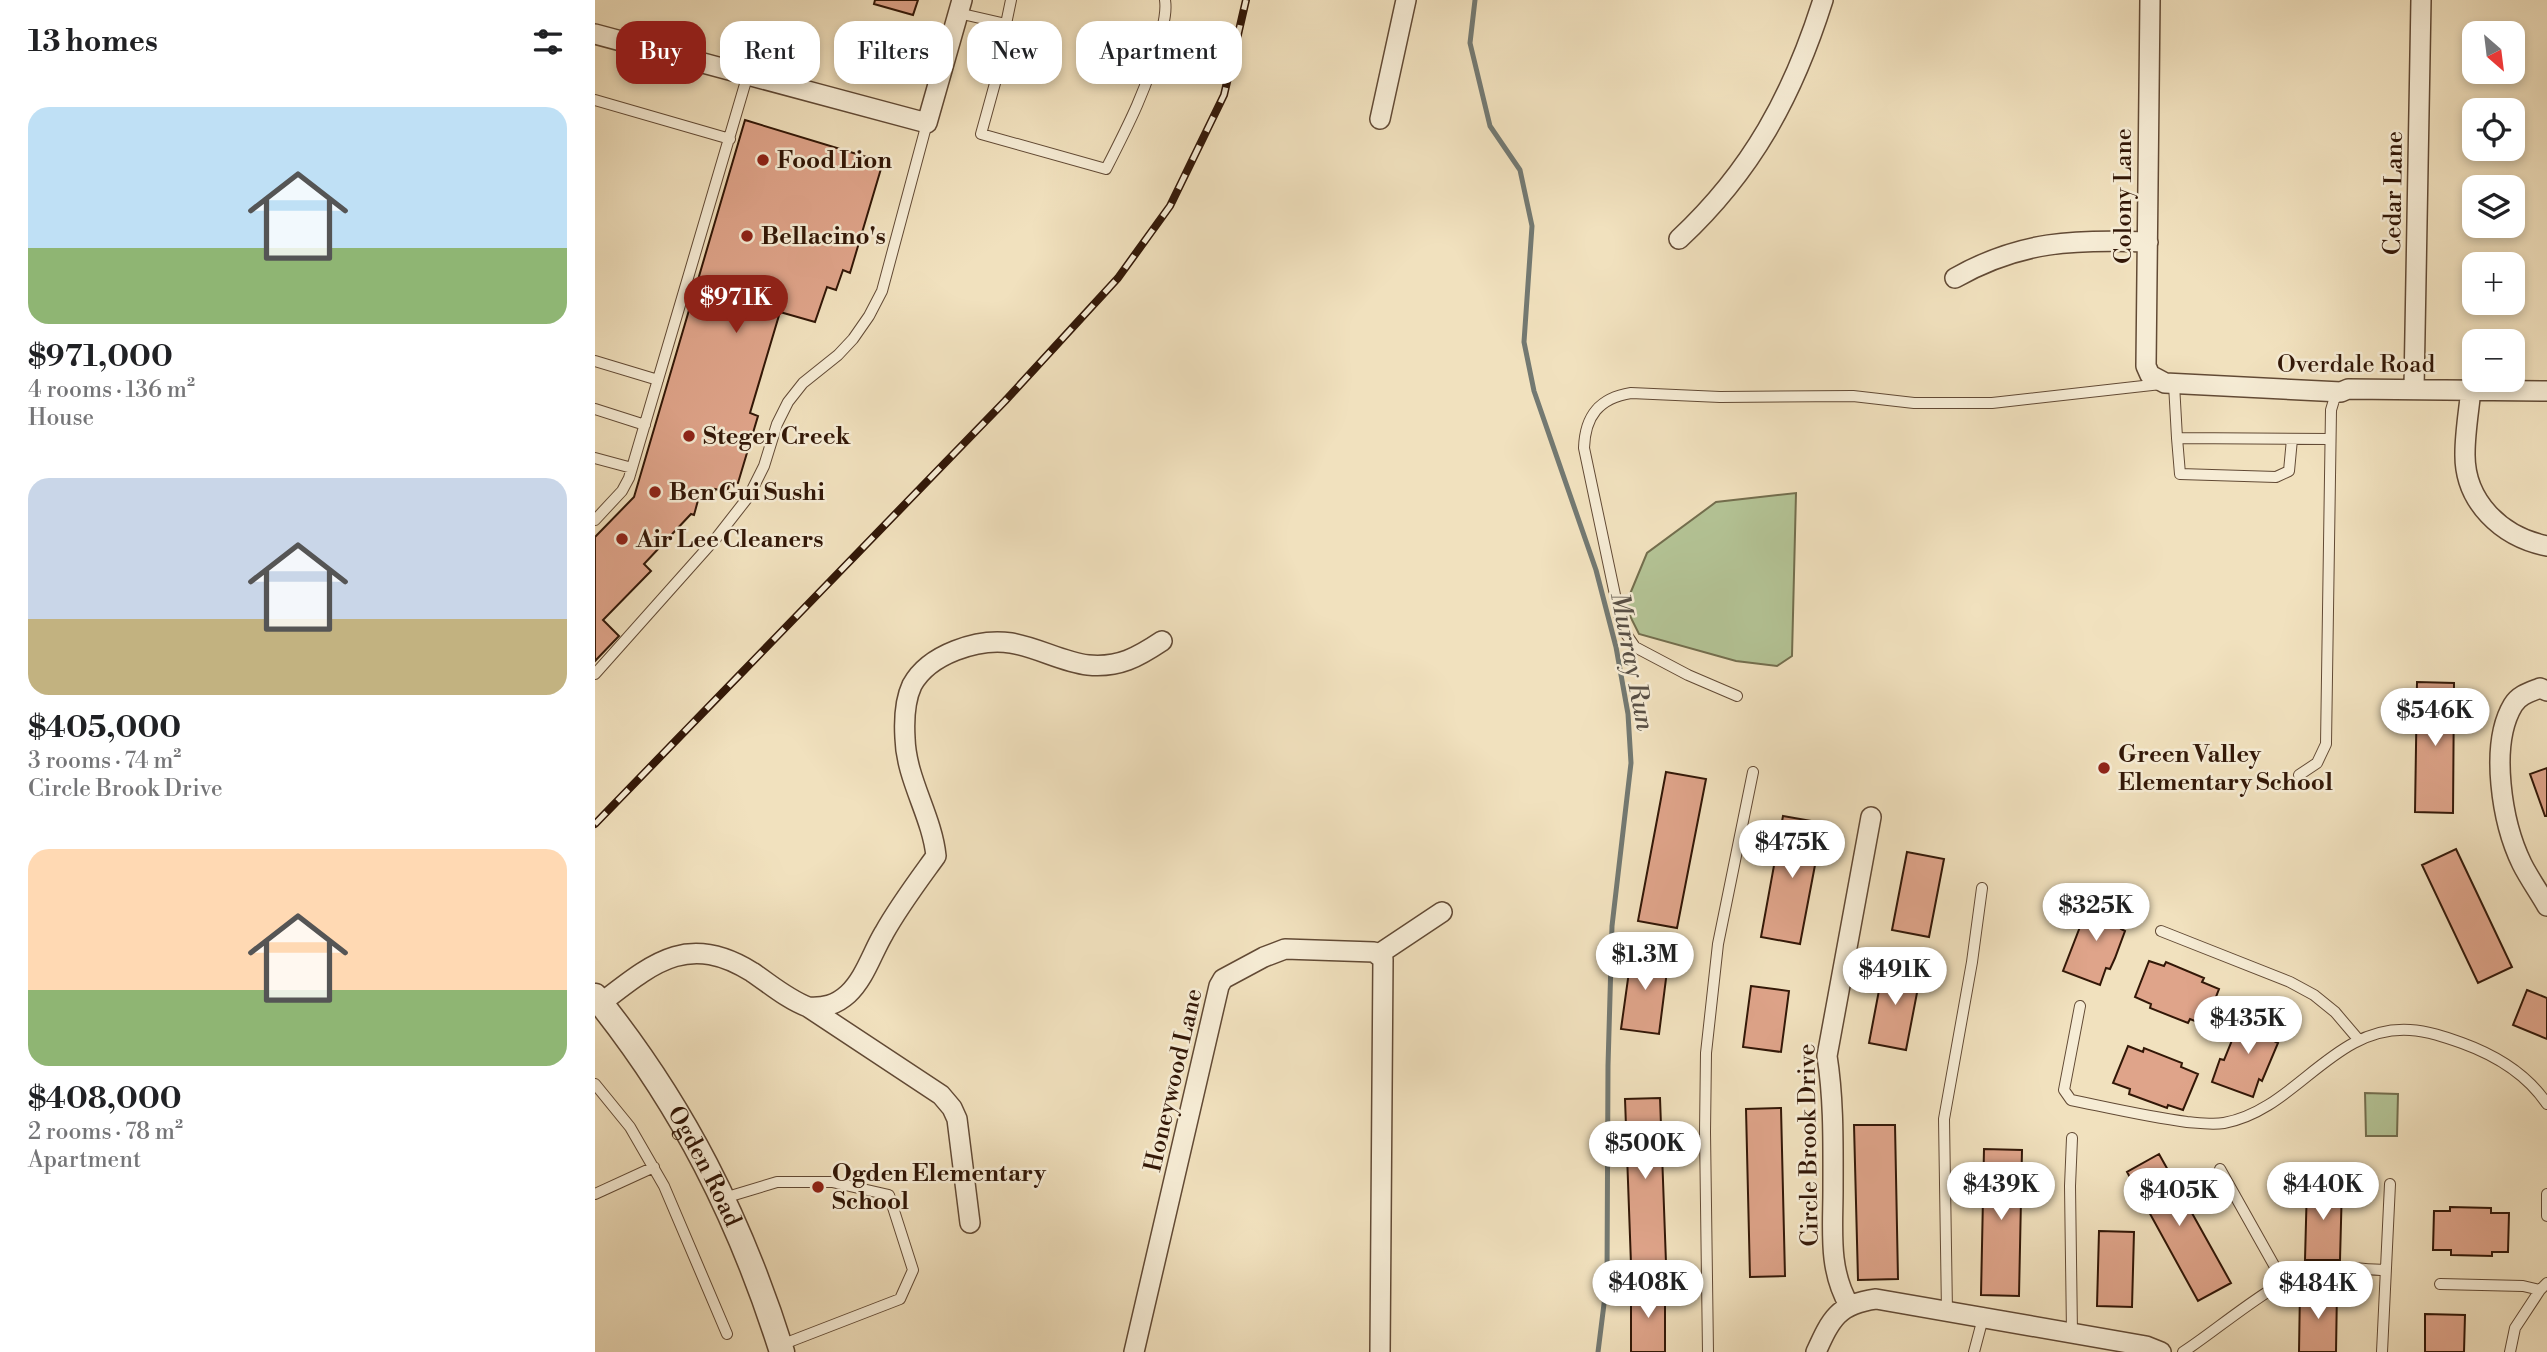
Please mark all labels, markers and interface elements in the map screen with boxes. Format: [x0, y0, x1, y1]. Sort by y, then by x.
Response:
chip: Buy [616, 21, 706, 84]
chip: Rent [720, 21, 820, 84]
chip: Filters [834, 21, 953, 84]
chip: New [967, 21, 1062, 84]
chip: Apartment [1076, 21, 1242, 84]
north arrow [2462, 21, 2525, 84]
map controls [2462, 21, 2525, 392]
text: 13 homes [28, 23, 158, 61]
icon: filters [529, 23, 567, 61]
button: locate [2462, 98, 2525, 161]
street label: Colony Lane [2109, 128, 2139, 264]
street label: Cedar Lane [2378, 131, 2410, 255]
place label: Food Lion [777, 146, 892, 176]
marker: Food Lion [755, 152, 771, 168]
icon: home [235, 153, 361, 279]
button: layers [2462, 175, 2525, 238]
place label: Bellacino's [761, 222, 886, 252]
marker: Bellacino's [739, 228, 755, 244]
button: + [2462, 252, 2525, 315]
pin: $971K [687, 276, 785, 335]
text: $971K [700, 284, 772, 312]
button: − [2462, 329, 2525, 392]
text: $971,000 [28, 338, 173, 376]
street label: Overdale Road [2277, 350, 2435, 380]
text: 4 rooms · 136 m² [28, 376, 195, 404]
text: House [28, 404, 94, 432]
place label: Steger Creek [703, 422, 852, 452]
marker: Steger Creek [681, 428, 697, 444]
place label: Ben Gui Sushi [669, 478, 825, 508]
marker: Ben Gui Sushi [647, 484, 663, 500]
icon: home [235, 524, 361, 650]
place label: Air Lee Cleaners [635, 525, 824, 555]
marker: Air Lee Cleaners [614, 531, 630, 547]
water label: Murray Run [1603, 589, 1661, 733]
pin: $546K [2386, 688, 2484, 748]
text: $546K [2397, 697, 2473, 725]
text: $405,000 [28, 709, 181, 747]
place label: Green Valley Elementary School [2118, 740, 2333, 798]
text: 3 rooms · 74 m² [28, 747, 181, 775]
marker: Green Valley Elementary School [2096, 760, 2112, 776]
text: Circle Brook Drive [28, 775, 223, 803]
pin: $475K [1743, 820, 1841, 880]
text: $475K [1755, 829, 1829, 857]
pin: $325K [2047, 884, 2145, 943]
text: $325K [2059, 892, 2133, 920]
icon: home [235, 895, 361, 1021]
pin: $1.3M [1596, 932, 1694, 992]
text: $1.3M [1612, 941, 1678, 969]
pin: $491K [1846, 948, 1944, 1007]
text: $491K [1859, 956, 1931, 984]
street label: Honeywood Lane [1138, 986, 1210, 1175]
pin: $435K [2199, 996, 2297, 1056]
text: $435K [2210, 1005, 2286, 1033]
street label: Circle Brook Drive [1792, 1043, 1826, 1247]
text: $408,000 [28, 1080, 182, 1118]
street label: Ogden Road [660, 1101, 747, 1232]
text: 2 rooms · 78 m² [28, 1118, 183, 1146]
pin: $500K [1596, 1122, 1694, 1181]
text: $500K [1605, 1130, 1685, 1158]
text: Apartment [28, 1146, 141, 1174]
place label: Ogden Elementary School [832, 1159, 1047, 1217]
pin: $439K [1952, 1162, 2050, 1222]
pin: $440K [2274, 1162, 2372, 1222]
pin: $405K [2130, 1168, 2228, 1228]
text: $439K [1963, 1171, 2039, 1199]
text: $440K [2283, 1171, 2363, 1199]
text: $405K [2140, 1177, 2218, 1205]
marker: Ogden Elementary School [810, 1179, 826, 1195]
pin: $408K [1599, 1260, 1697, 1320]
pin: $484K [2269, 1262, 2367, 1321]
text: $408K [1608, 1269, 1688, 1297]
text: $484K [2279, 1270, 2357, 1298]

